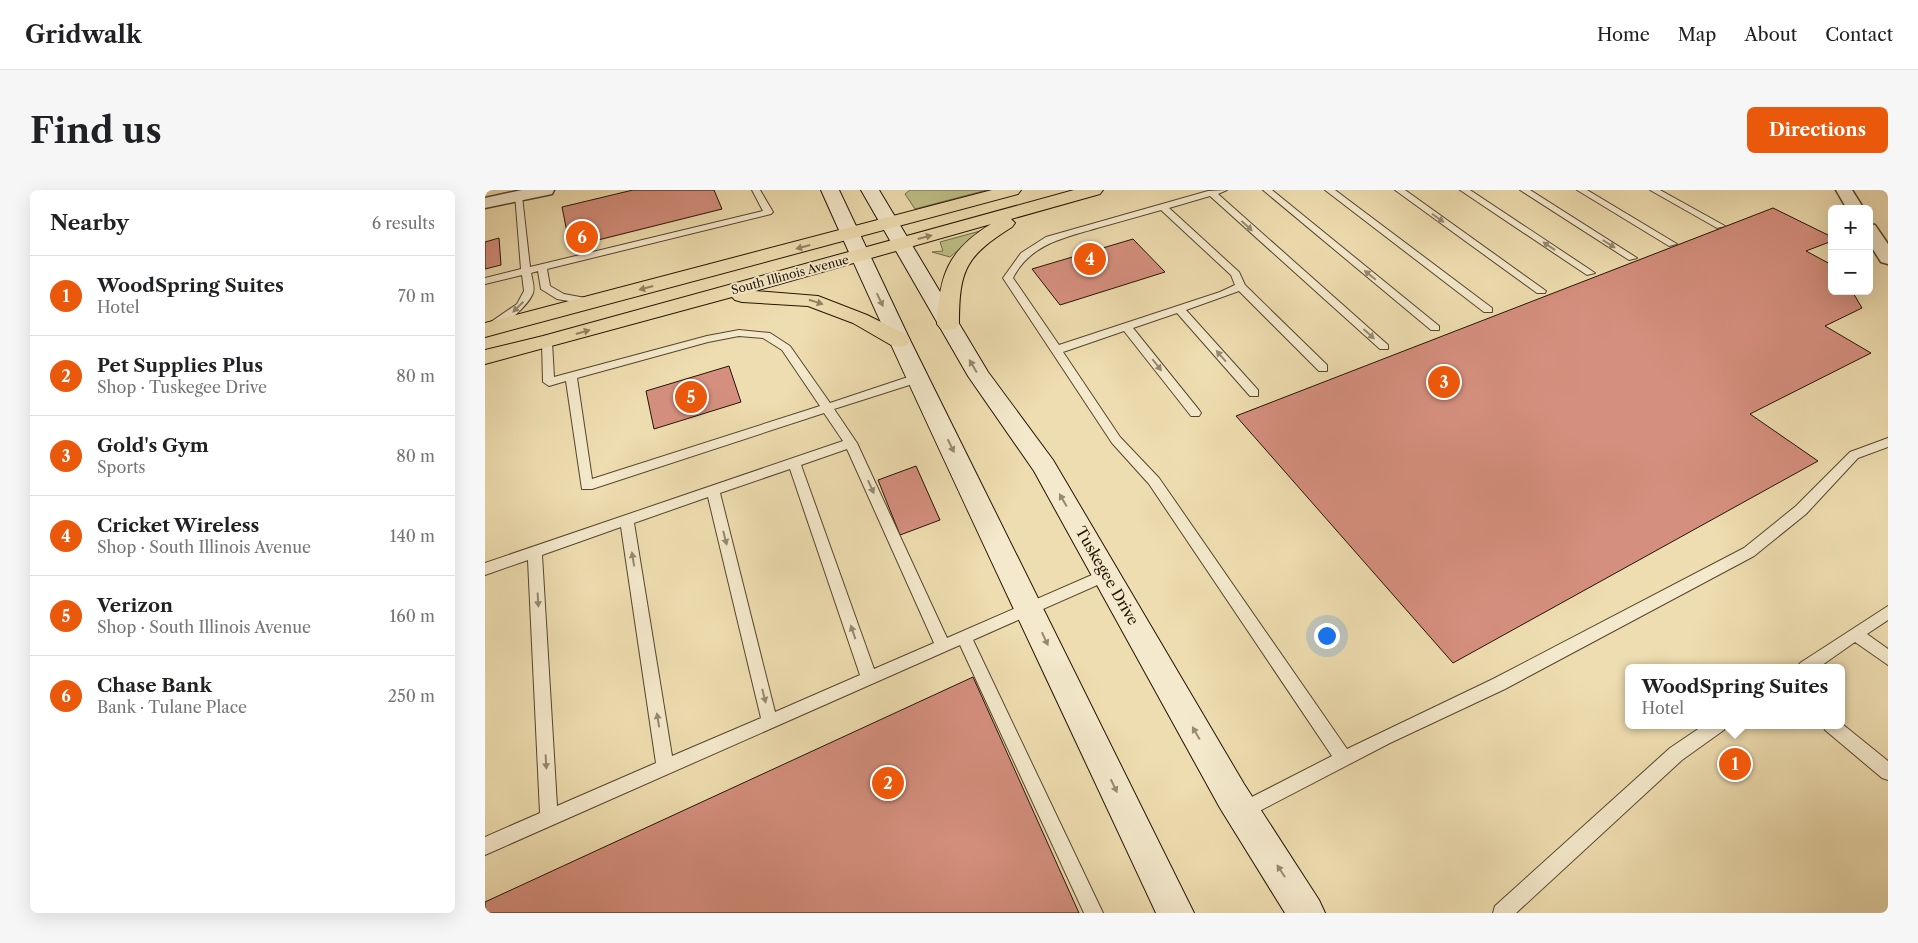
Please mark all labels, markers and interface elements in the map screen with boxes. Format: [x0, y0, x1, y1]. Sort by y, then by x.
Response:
text: Gridwalk [25, 20, 142, 49]
text: Home [1597, 24, 1650, 46]
text: Map [1678, 24, 1716, 46]
text: About [1744, 24, 1797, 46]
text: Contact [1825, 24, 1893, 46]
button: Directions [1747, 107, 1888, 153]
text: Find us [30, 109, 162, 152]
map controls [1828, 205, 1873, 295]
button: + [1828, 205, 1873, 250]
text: Nearby [50, 210, 129, 235]
text: 6 results [372, 213, 435, 233]
one-way arrow [1432, 213, 1445, 223]
pin: 6 [566, 218, 598, 256]
one-way arrow [1241, 220, 1253, 232]
one-way arrow [918, 233, 933, 241]
one-way arrow [1603, 239, 1616, 248]
pin: 4 [1074, 240, 1106, 278]
one-way arrow [1543, 242, 1556, 251]
one-way arrow [795, 243, 810, 251]
button: − [1828, 250, 1873, 295]
street label: South Illinois Avenue [729, 252, 851, 297]
one-way arrow [1364, 270, 1377, 281]
text: WoodSpring Suites [97, 274, 284, 297]
one-way arrow [638, 284, 653, 292]
text: 1 [62, 286, 70, 306]
text: 70 m [398, 286, 435, 306]
one-way arrow [876, 293, 884, 307]
text: Hotel [97, 297, 140, 317]
one-way arrow [809, 298, 824, 306]
one-way arrow [512, 301, 524, 313]
one-way arrow [576, 327, 591, 335]
one-way arrow [1362, 328, 1374, 340]
one-way arrow [1216, 350, 1227, 363]
text: Pet Supplies Plus [97, 354, 263, 377]
one-way arrow [1151, 358, 1162, 371]
one-way arrow [969, 359, 978, 372]
pin: 3 [1428, 363, 1460, 401]
text: 2 [61, 366, 71, 386]
text: 80 m [396, 366, 435, 386]
text: Shop · Tuskegee Drive [97, 377, 267, 397]
pin: 5 [675, 378, 707, 416]
text: Gold's Gym [97, 434, 209, 457]
one-way arrow [947, 439, 955, 453]
text: 3 [61, 446, 71, 466]
text: 80 m [396, 446, 435, 466]
text: Sports [97, 457, 146, 477]
one-way arrow [868, 480, 876, 494]
one-way arrow [1059, 494, 1068, 507]
text: Cricket Wireless [97, 514, 259, 537]
street label: Tuskegee Drive [1072, 523, 1143, 628]
text: 4 [61, 526, 71, 546]
text: 140 m [390, 526, 435, 546]
one-way arrow [721, 530, 729, 545]
text: Shop · South Illinois Avenue [97, 537, 311, 557]
one-way arrow [629, 551, 637, 567]
one-way arrow [534, 592, 542, 608]
text: Verizon [97, 594, 173, 617]
text: 5 [62, 606, 70, 626]
text: 160 m [390, 606, 435, 626]
text: Shop · South Illinois Avenue [97, 617, 311, 637]
your location [1314, 623, 1340, 649]
one-way arrow [849, 624, 857, 639]
one-way arrow [1041, 632, 1049, 646]
popup [1625, 664, 1845, 729]
text: Chase Bank [97, 674, 212, 697]
text: WoodSpring Suites [1642, 675, 1828, 698]
text: 6 [61, 686, 71, 706]
text: 250 m [388, 686, 435, 706]
one-way arrow [760, 688, 768, 703]
text: Bank · Tulane Place [97, 697, 247, 717]
text: Hotel [1642, 698, 1684, 718]
one-way arrow [653, 711, 661, 727]
one-way arrow [1192, 725, 1200, 740]
pin: 1 [1719, 745, 1751, 783]
one-way arrow [543, 755, 551, 771]
pin: 2 [872, 764, 904, 802]
one-way arrow [1111, 779, 1119, 793]
one-way arrow [1276, 865, 1286, 878]

